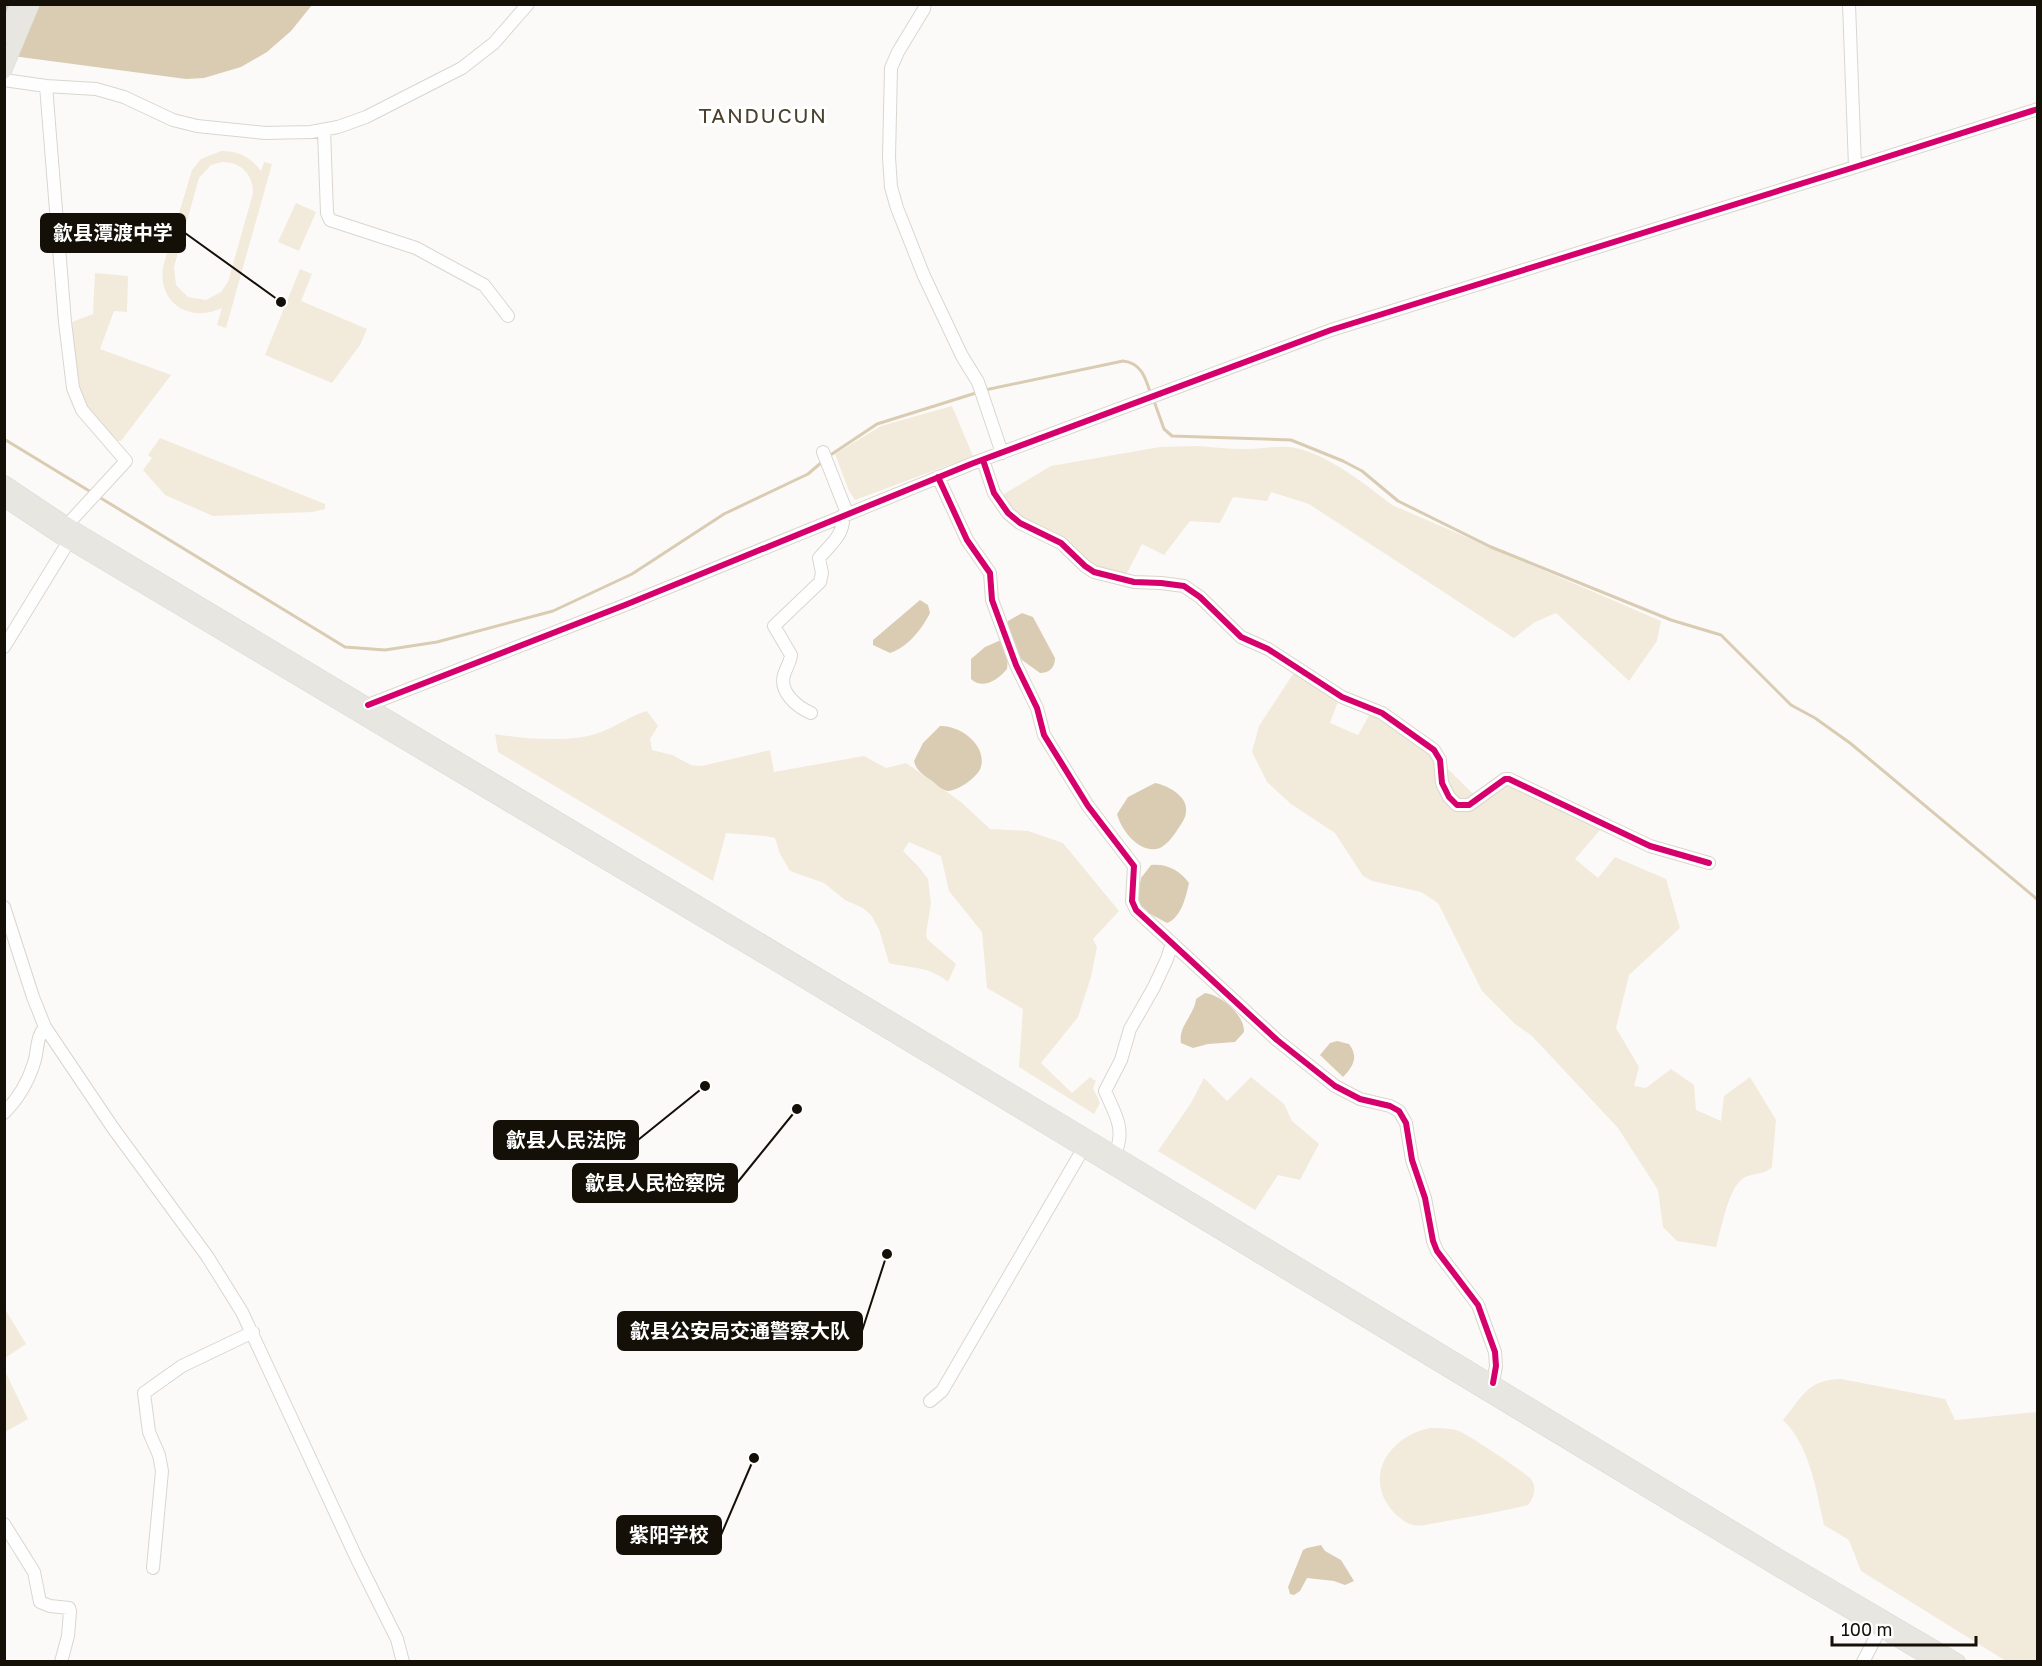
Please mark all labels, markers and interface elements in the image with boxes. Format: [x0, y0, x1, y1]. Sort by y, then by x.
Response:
district label: TANDUCUN [699, 102, 827, 128]
callout: 歙县潭渡中学 [41, 214, 185, 252]
text: 歙县潭渡中学 [53, 220, 173, 244]
callout: 歙县人民法院 [494, 1121, 638, 1159]
text: 歙县人民法院 [506, 1127, 626, 1151]
callout: 歙县人民检察院 [573, 1164, 737, 1202]
text: 歙县人民检察院 [585, 1170, 725, 1194]
callout: 歙县公安局交通警察大队 [618, 1312, 862, 1350]
text: 歙县公安局交通警察大队 [630, 1318, 850, 1342]
callout: 紫阳学校 [617, 1516, 721, 1554]
text: 紫阳学校 [629, 1522, 709, 1546]
scale bar [1832, 1609, 1976, 1647]
text: 100 m [1841, 1618, 1892, 1640]

